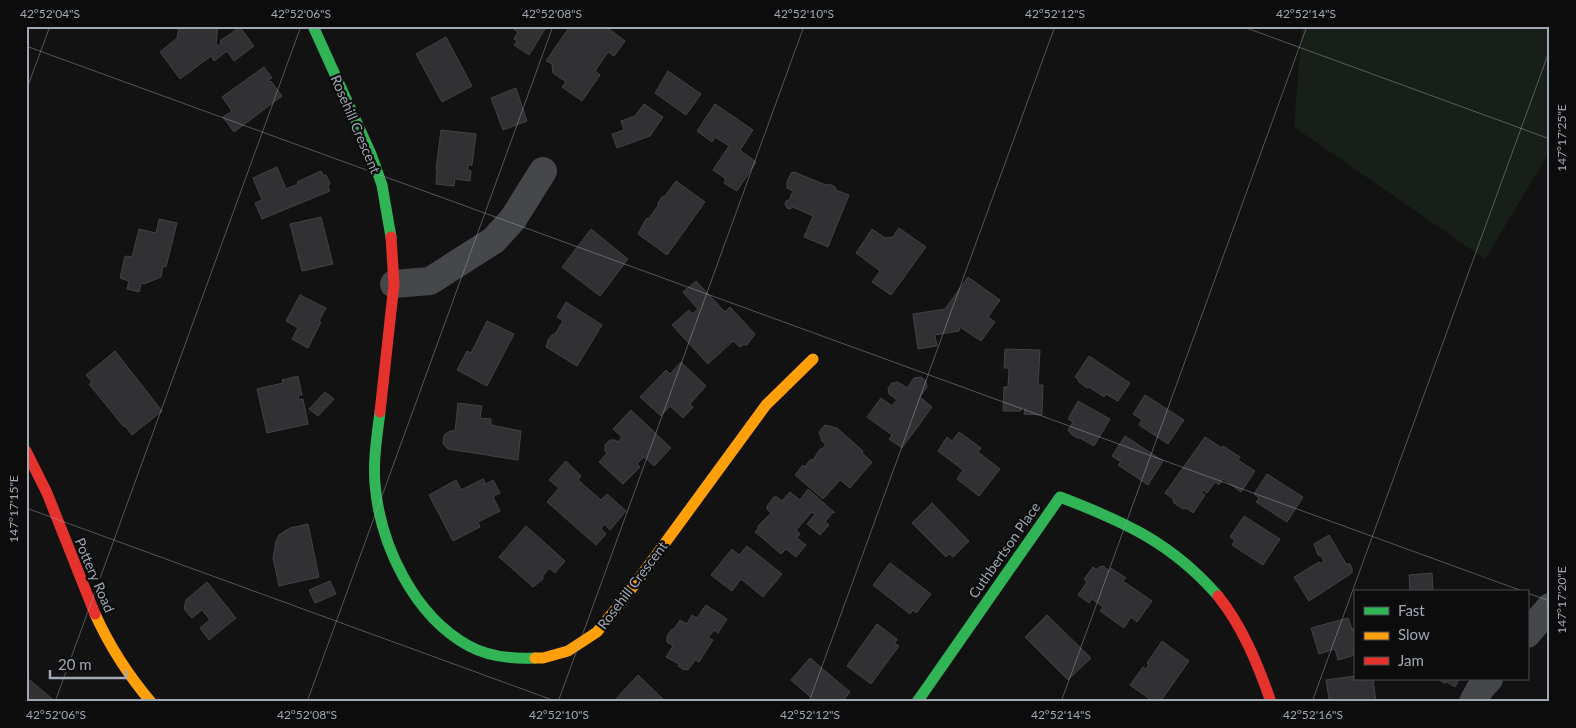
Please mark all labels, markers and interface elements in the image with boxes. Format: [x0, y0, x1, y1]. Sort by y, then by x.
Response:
text: 42°52'04"S [20, 6, 80, 21]
text: 42°52'06"S [271, 6, 331, 21]
text: 42°52'08"S [522, 6, 582, 21]
text: 42°52'10"S [774, 6, 834, 21]
text: 42°52'12"S [1025, 6, 1085, 21]
text: 42°52'14"S [1276, 6, 1336, 21]
street label: Rosehill Crescent [328, 72, 384, 176]
text: 147°17'25"E [1554, 104, 1569, 172]
text: 147°17'15"E [6, 475, 21, 543]
street label: Cuthbertson Place [965, 499, 1043, 601]
street label: Pottery Road [72, 535, 118, 615]
street label: Rosehill Crescent [594, 538, 670, 632]
text: 147°17'20"E [1554, 566, 1569, 634]
legend [1354, 590, 1528, 680]
text: Fast [1398, 601, 1425, 619]
text: Slow [1398, 625, 1430, 643]
scale bar [50, 648, 126, 680]
text: Jam [1398, 651, 1424, 669]
text: 20 m [58, 655, 92, 673]
text: 42°52'06"S [26, 707, 86, 722]
text: 42°52'08"S [277, 707, 337, 722]
text: 42°52'10"S [529, 707, 589, 722]
text: 42°52'12"S [780, 707, 840, 722]
text: 42°52'14"S [1031, 707, 1091, 722]
text: 42°52'16"S [1283, 707, 1343, 722]

